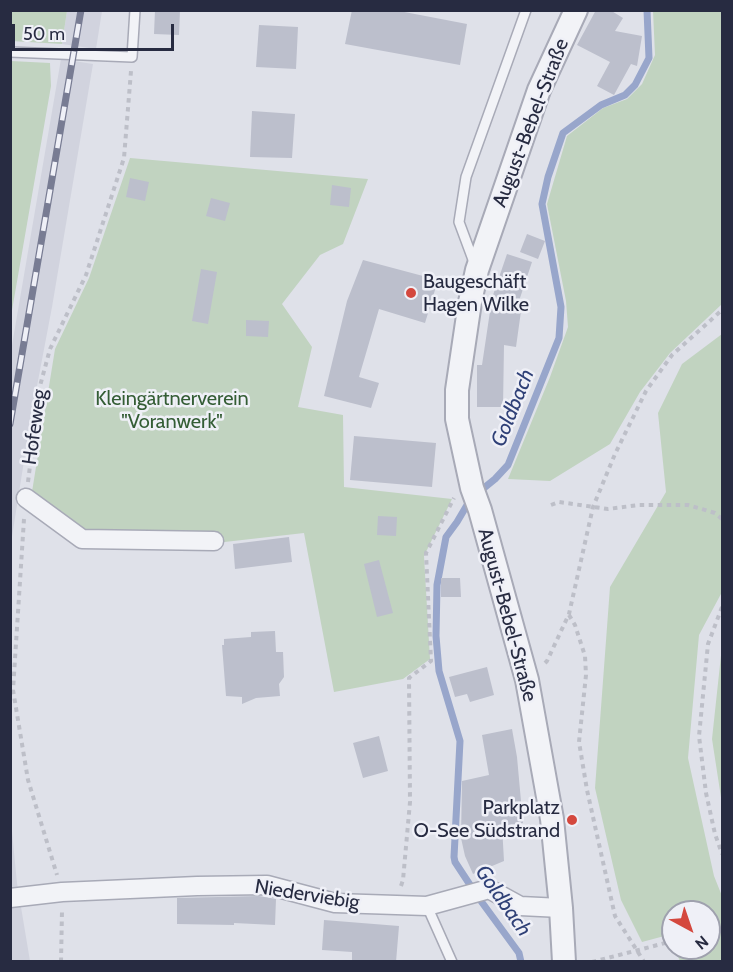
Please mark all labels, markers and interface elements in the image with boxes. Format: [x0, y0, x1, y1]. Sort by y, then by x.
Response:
scale bar [15, 12, 177, 50]
text: 50 m [23, 23, 65, 45]
street label: August-Bebel-Straße [488, 35, 574, 211]
place label: Baugeschäft Hagen Wilke [423, 270, 529, 317]
marker: Baugeschäft Hagen Wilke [404, 286, 418, 300]
water label: Goldbach [486, 366, 540, 450]
park label: Kleingärtnerverein "Voranwerk" [95, 387, 249, 434]
street label: Hofeweg [18, 388, 52, 466]
street label: August-Bebel-Straße [472, 526, 542, 704]
place label: Parkplatz O-See Südstrand [414, 796, 560, 843]
marker: Parkplatz O-See Südstrand [565, 813, 579, 827]
water label: Goldbach [469, 861, 537, 941]
street label: Niederviebig [253, 875, 361, 915]
north arrow [661, 900, 721, 960]
text: N [691, 932, 712, 954]

